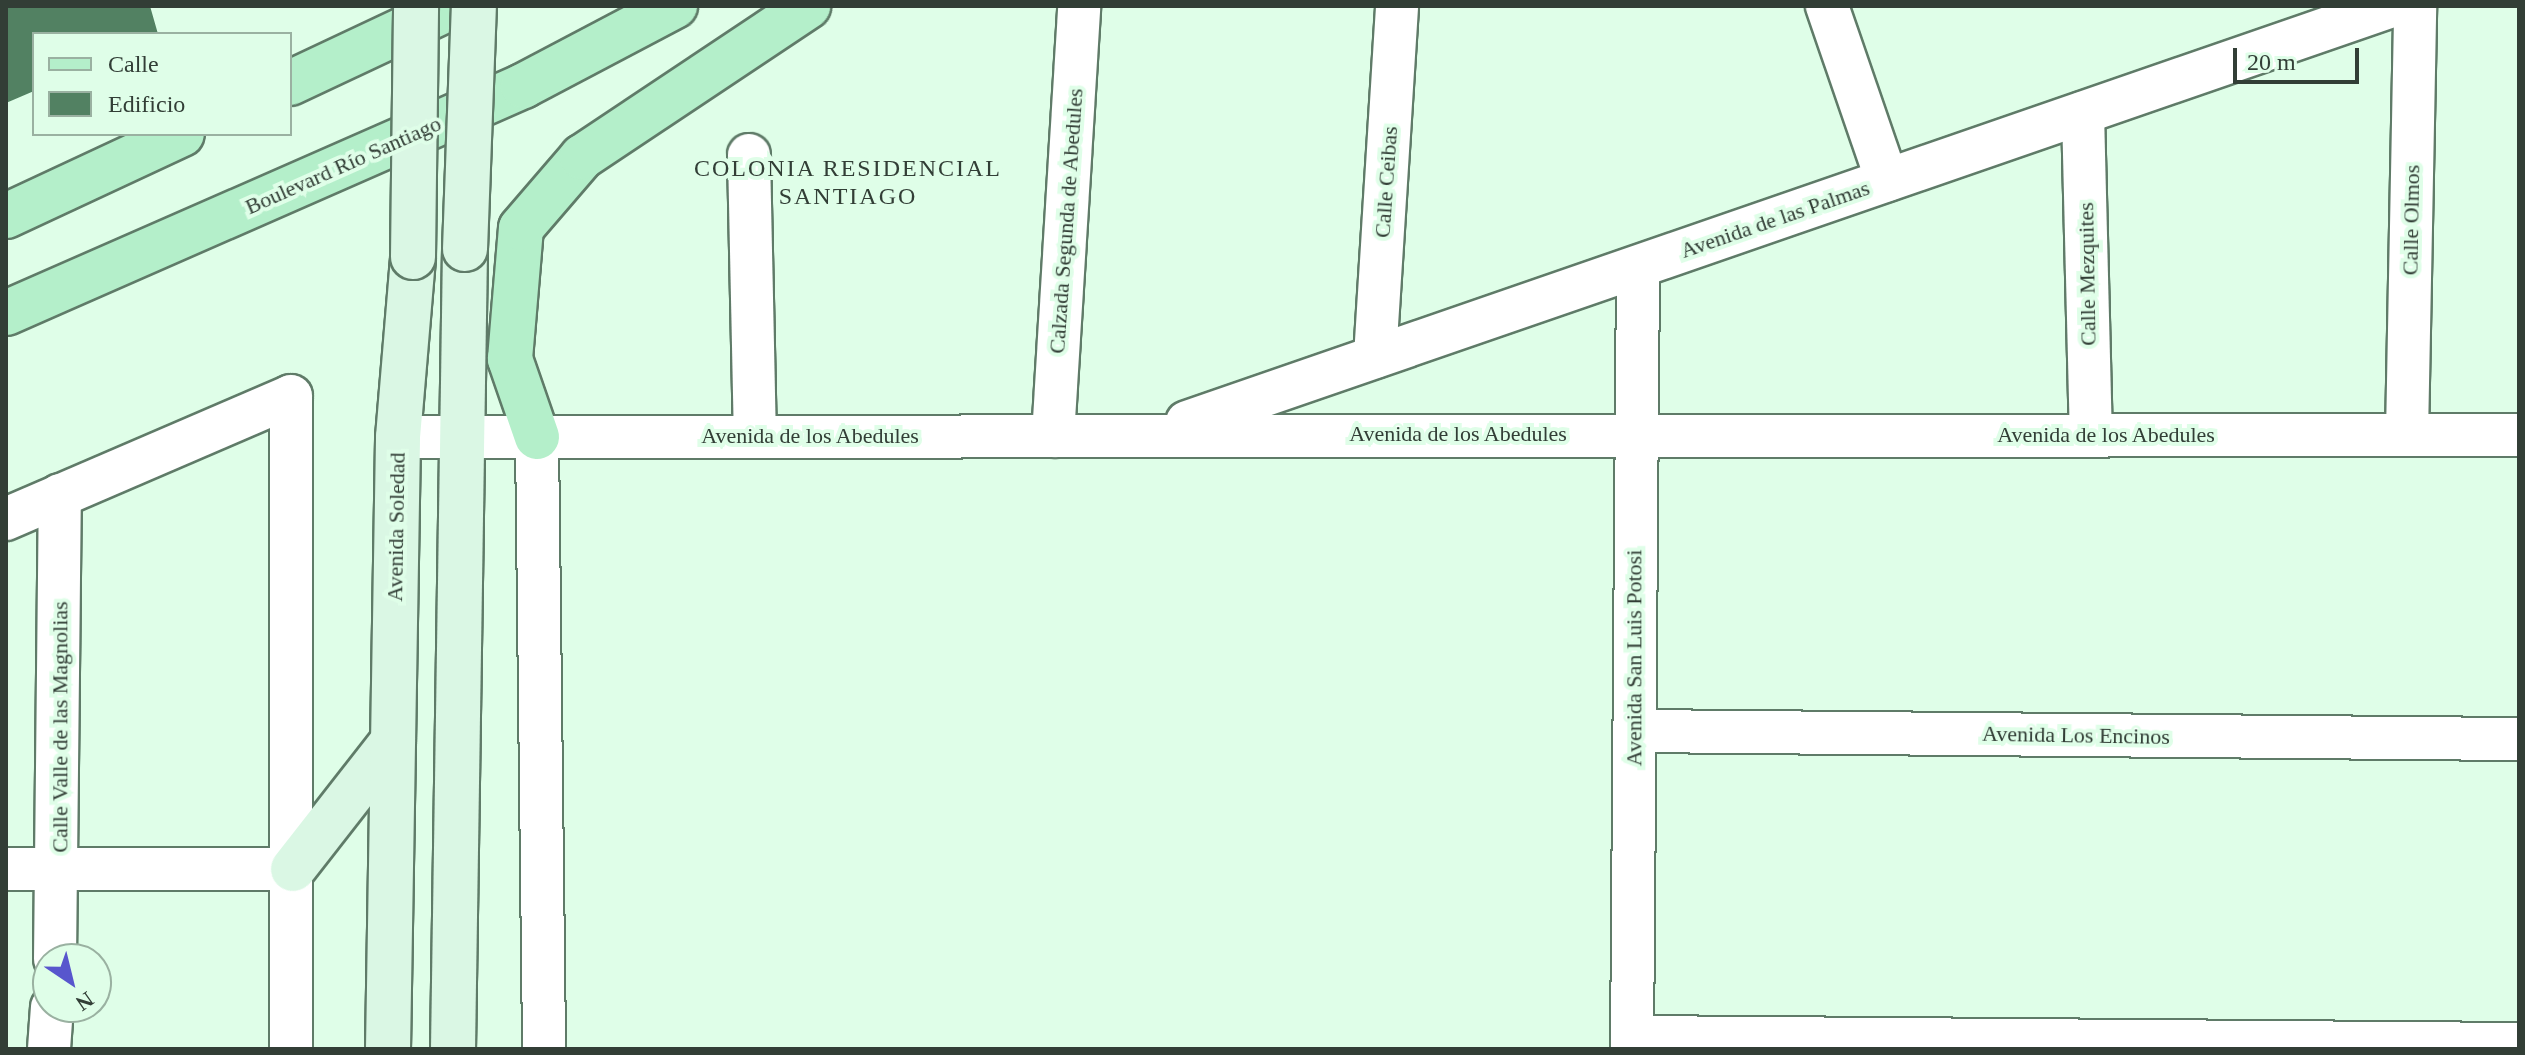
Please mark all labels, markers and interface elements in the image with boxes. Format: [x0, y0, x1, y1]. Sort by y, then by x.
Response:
legend [32, 32, 292, 136]
scale bar [2237, 32, 2363, 82]
text: 20 m [2247, 49, 2296, 75]
text: Calle [108, 51, 159, 77]
street label: Calzada Segunda de Abedules [1044, 87, 1088, 355]
text: Edificio [108, 91, 185, 117]
street label: Boulevard Río Santiago [241, 110, 445, 220]
street label: Calle Ceibas [1369, 125, 1403, 239]
district label: COLONIA RESIDENCIAL SANTIAGO [693, 155, 1003, 211]
street label: Calle Olmos [2397, 164, 2425, 276]
street label: Avenida de las Palmas [1677, 174, 1873, 264]
street label: Calle Mezquites [2073, 202, 2101, 346]
street label: Avenida de los Abedules [1349, 421, 1567, 447]
street label: Avenida de los Abedules [1997, 422, 2215, 448]
street label: Avenida de los Abedules [701, 423, 919, 449]
street label: Avenida Soledad [381, 452, 411, 602]
street label: Avenida San Luis Potosi [1621, 550, 1647, 766]
street label: Calle Valle de las Magnolias [47, 601, 73, 853]
street label: Avenida Los Encinos [1982, 720, 2170, 750]
north arrow [32, 943, 112, 1023]
text: N [71, 987, 99, 1016]

